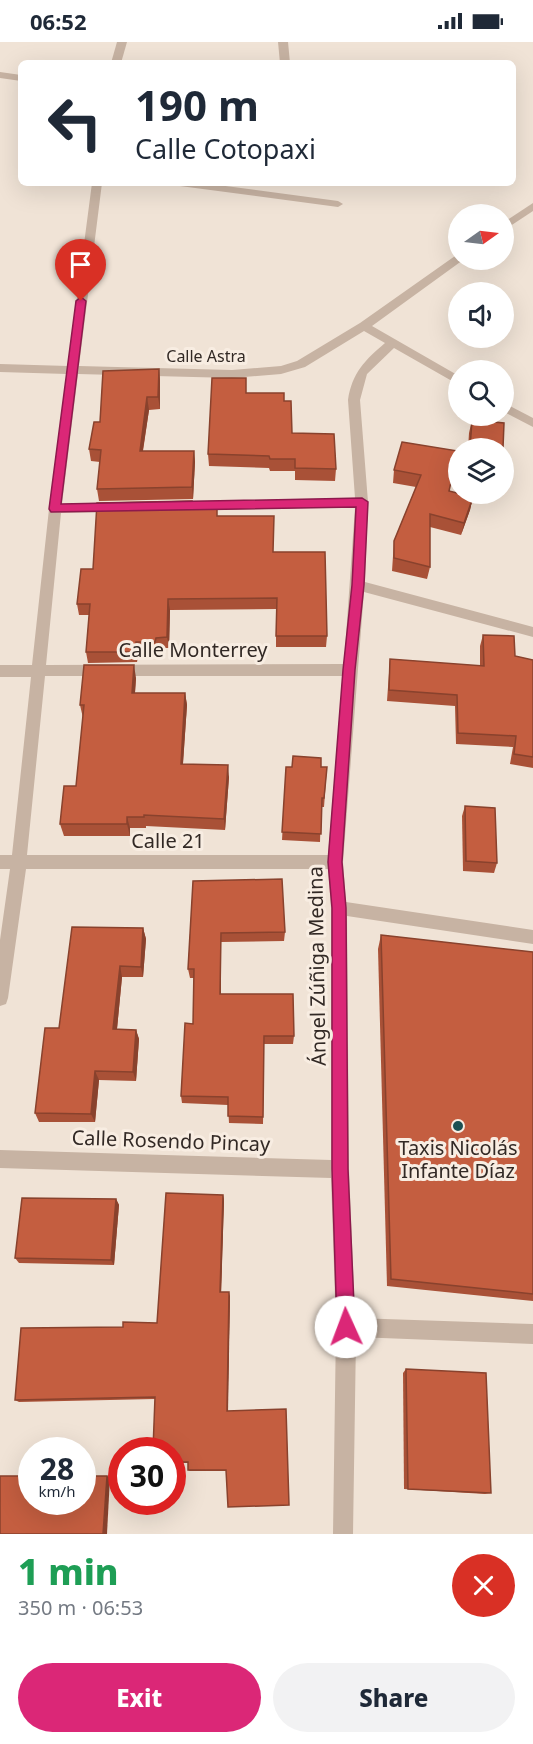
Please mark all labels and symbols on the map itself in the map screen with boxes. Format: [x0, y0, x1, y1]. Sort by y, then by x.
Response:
north arrow [448, 204, 514, 270]
pin [55, 239, 106, 301]
street label: Calle Astra [166, 345, 246, 367]
street label: Calle Monterrey [119, 636, 268, 663]
street label: Calle 21 [131, 827, 205, 854]
street label: Ángel Zúñiga Medina [301, 866, 332, 1066]
marker: Taxis Nicolás Infante Díaz [451, 1119, 465, 1133]
street label: Calle Rosendo Pincay [71, 1124, 272, 1157]
place label: Taxis Nicolás Infante Díaz [398, 1134, 518, 1184]
position arrow [314, 1295, 378, 1359]
speed limit sign: 30 [108, 1437, 186, 1515]

